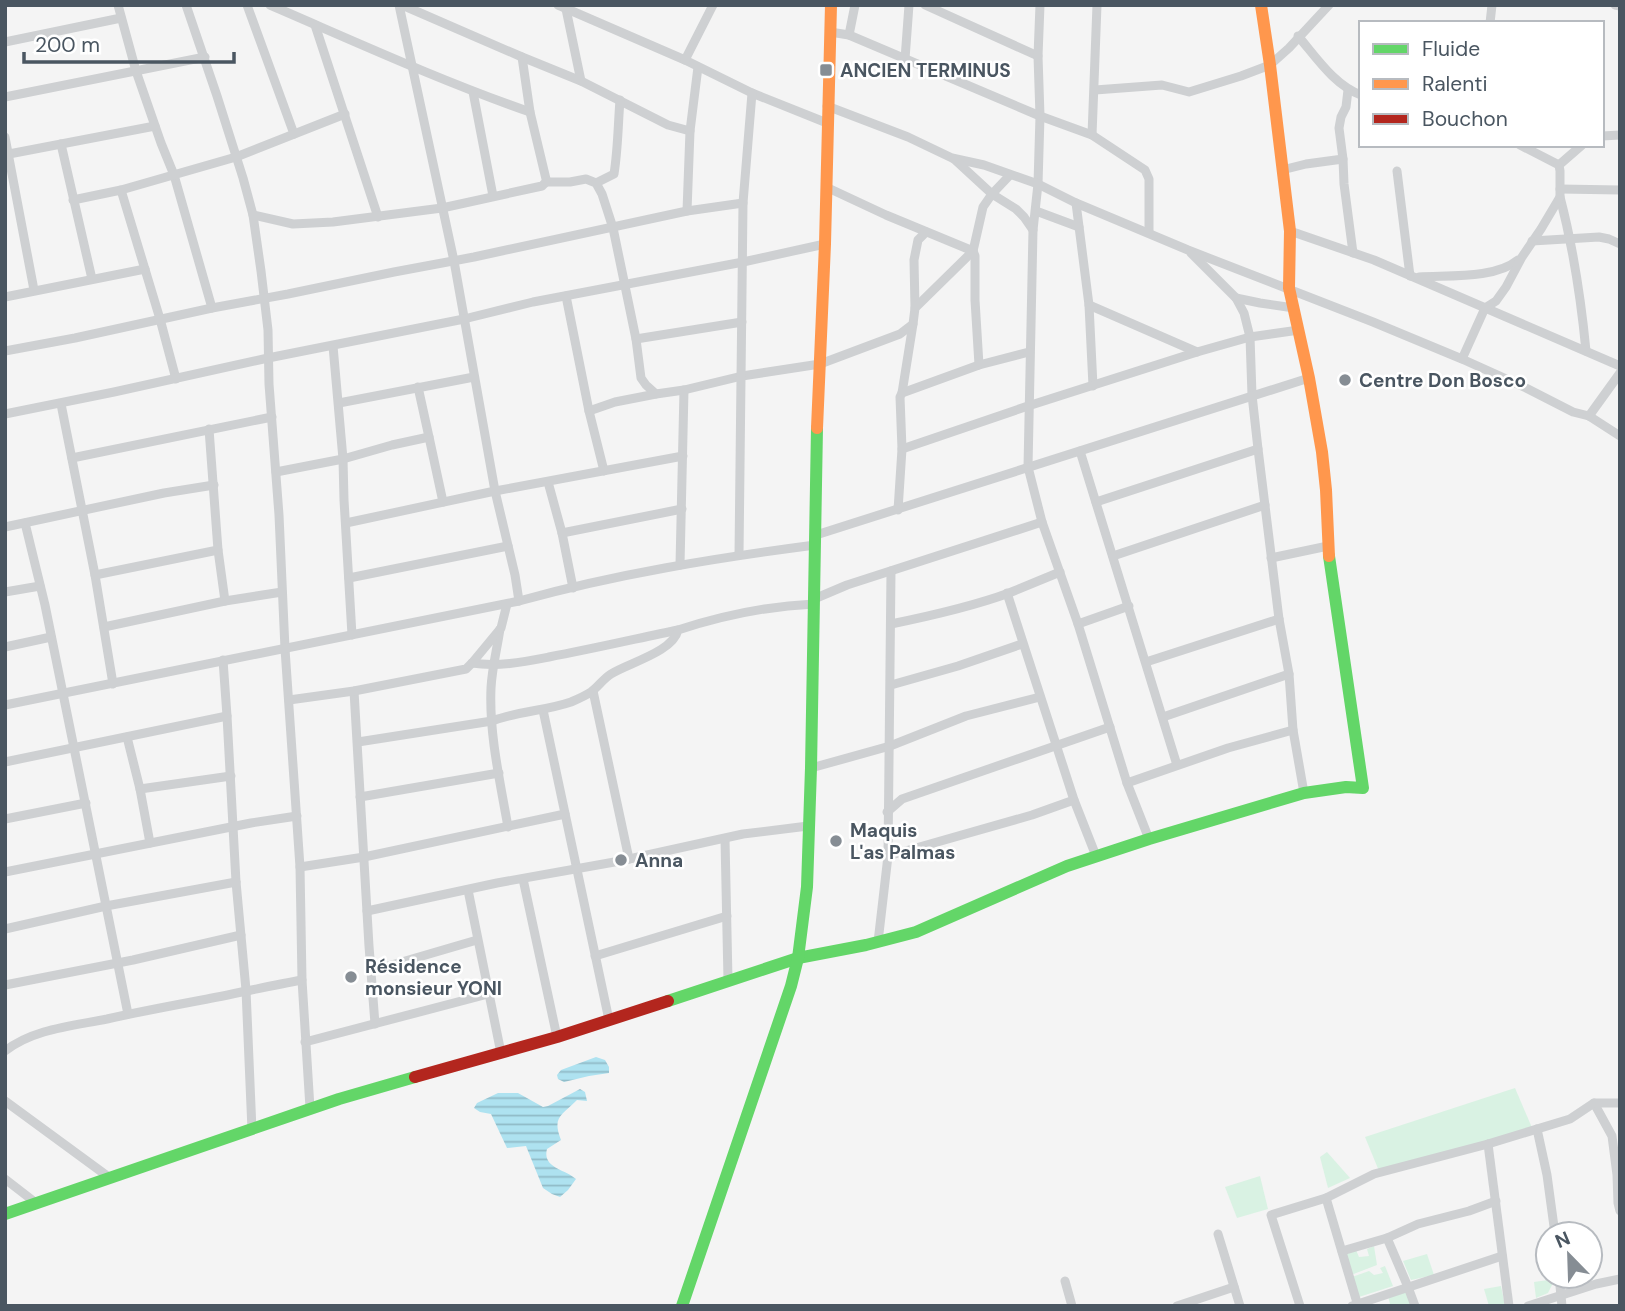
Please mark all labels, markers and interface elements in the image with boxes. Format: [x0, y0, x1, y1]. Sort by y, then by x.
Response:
scale bar [24, 21, 234, 65]
legend [1359, 21, 1604, 147]
text: 200 m [35, 31, 100, 59]
text: Fluide [1422, 35, 1480, 63]
place label: ANCIEN TERMINUS [840, 58, 1011, 83]
marker: ANCIEN TERMINUS [818, 62, 834, 78]
text: Ralenti [1422, 70, 1488, 98]
text: Bouchon [1422, 105, 1508, 133]
place label: Centre Don Bosco [1359, 368, 1526, 393]
marker: Centre Don Bosco [1337, 372, 1353, 388]
place label: Maquis L'as Palmas [850, 818, 955, 865]
marker: Maquis L'as Palmas [828, 833, 844, 849]
place label: Anna [635, 848, 683, 873]
marker: Anna [613, 852, 629, 868]
place label: Résidence monsieur YONI [365, 954, 502, 1001]
marker: Résidence monsieur YONI [343, 969, 359, 985]
north arrow [1534, 1220, 1604, 1290]
text: N [1551, 1226, 1574, 1254]

